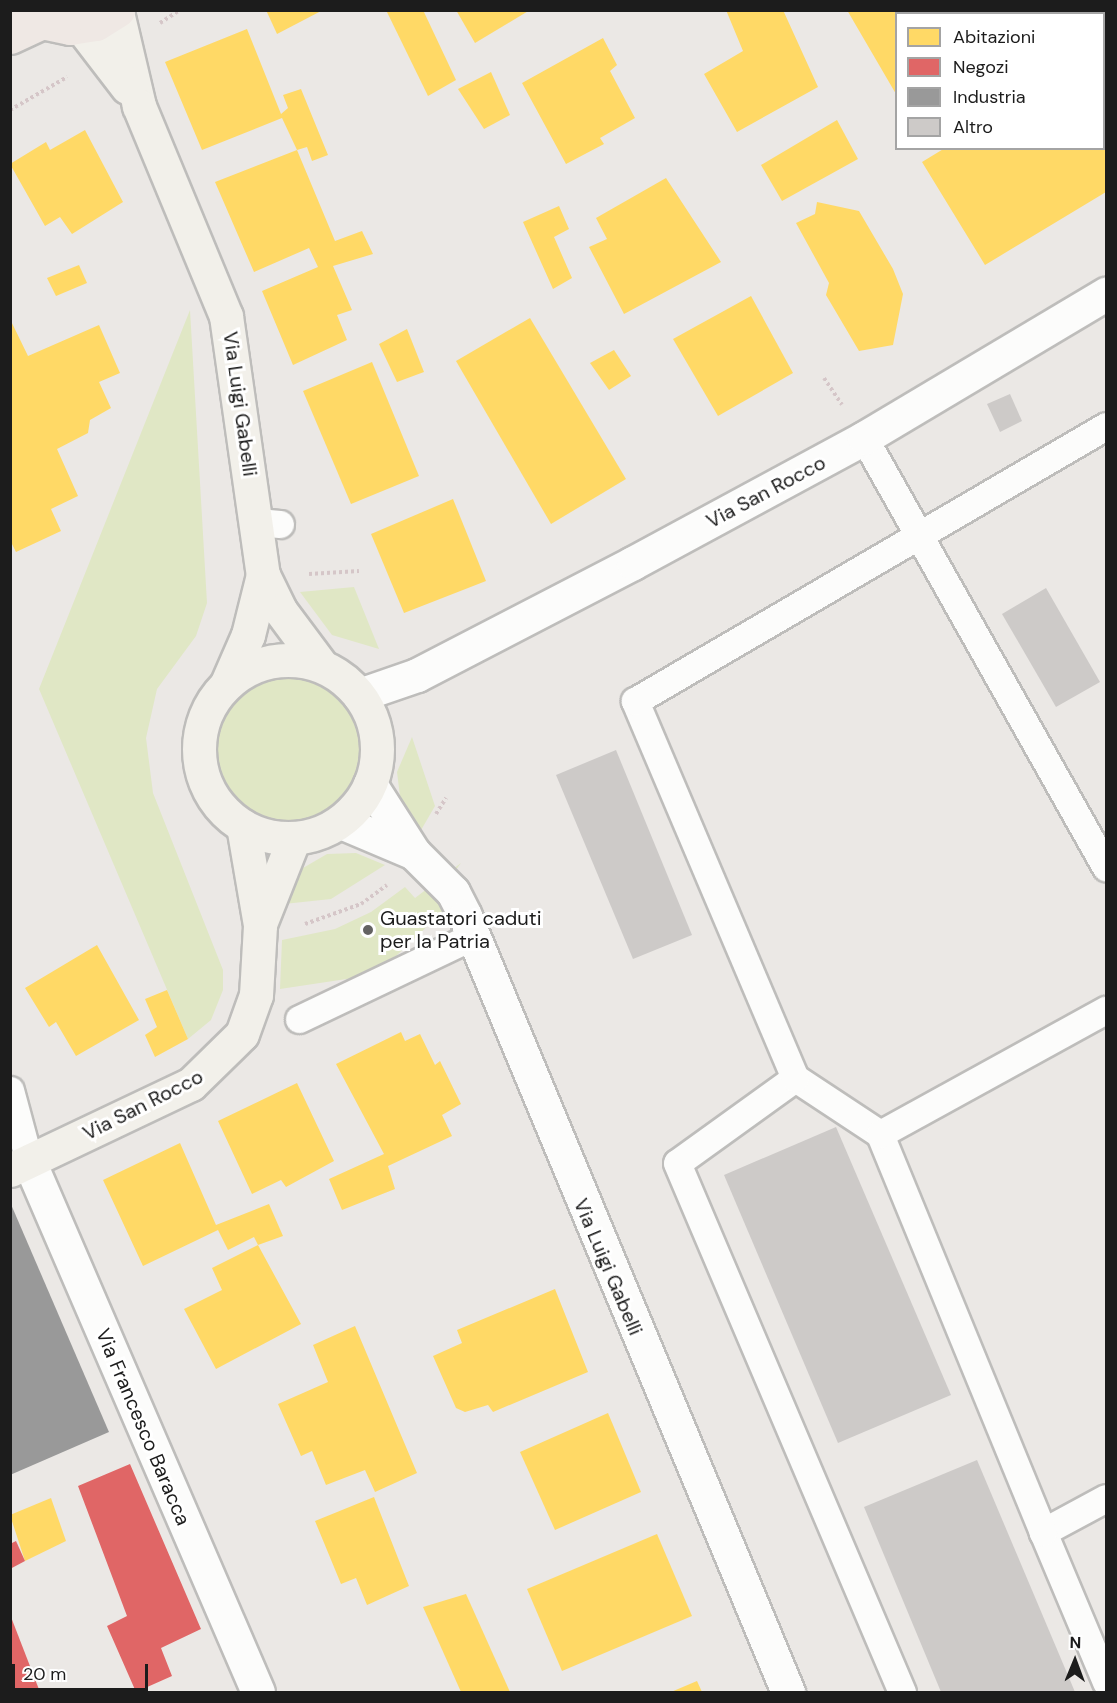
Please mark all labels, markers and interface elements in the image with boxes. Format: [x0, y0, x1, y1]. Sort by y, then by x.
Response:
legend [895, 12, 1105, 150]
text: Abitazioni [953, 25, 1035, 49]
text: Negozi [953, 55, 1009, 79]
text: Industria [953, 85, 1026, 109]
text: Altro [953, 115, 993, 139]
street label: Via Luigi Gabelli [218, 330, 262, 478]
street label: Via San Rocco [702, 451, 830, 533]
place label: Guastatori caduti per la Patria [380, 906, 541, 953]
marker: Guastatori caduti per la Patria [361, 923, 375, 937]
street label: Via San Rocco [79, 1064, 207, 1146]
street label: Via Luigi Gabelli [568, 1195, 648, 1339]
street label: Via Francesco Baracca [91, 1325, 195, 1529]
north arrow [1045, 1631, 1105, 1691]
text: N [1069, 1632, 1081, 1653]
scale bar [15, 1652, 152, 1690]
text: 20 m [23, 1662, 66, 1686]

